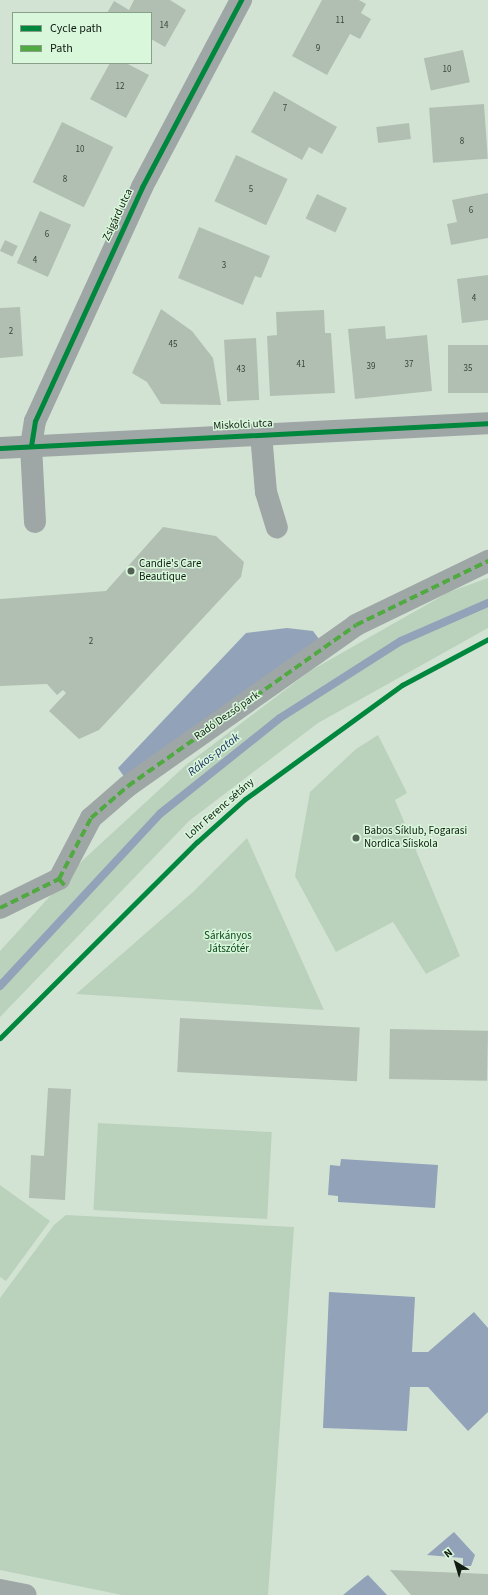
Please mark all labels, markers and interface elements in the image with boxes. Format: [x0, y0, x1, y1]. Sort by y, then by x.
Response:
legend [12, 12, 152, 64]
house number: 11 [336, 16, 344, 26]
text: Cycle path [50, 20, 102, 37]
house number: 14 [160, 21, 168, 31]
text: Path [50, 40, 73, 57]
house number: 9 [316, 44, 320, 54]
house number: 10 [443, 65, 451, 75]
house number: 12 [116, 82, 124, 92]
house number: 7 [283, 104, 287, 114]
house number: 8 [460, 137, 464, 147]
house number: 10 [76, 145, 84, 155]
house number: 8 [63, 175, 67, 185]
house number: 5 [249, 185, 253, 195]
street label: Zsigárd utca [100, 187, 136, 243]
house number: 6 [469, 206, 473, 216]
house number: 6 [45, 230, 49, 240]
house number: 4 [33, 256, 37, 266]
house number: 3 [222, 261, 226, 271]
house number: 4 [472, 294, 476, 304]
house number: 2 [9, 327, 13, 337]
house number: 45 [169, 340, 177, 350]
house number: 41 [297, 360, 305, 370]
house number: 37 [405, 360, 413, 370]
house number: 39 [367, 362, 375, 372]
house number: 35 [464, 364, 472, 374]
house number: 43 [237, 365, 245, 375]
street label: Miskolci utca [213, 417, 273, 433]
place label: Candie's Care Beautique [139, 558, 201, 584]
marker: Candie's Care Beautique [126, 566, 136, 576]
house number: 2 [89, 637, 93, 647]
street label: Radó Dezső park [192, 689, 262, 743]
water label: Rákos-patak [185, 730, 243, 780]
street label: Lohr Ferenc sétány [183, 776, 257, 842]
place label: Babos Síklub, Fogarasi Nordica Síiskola [364, 825, 467, 851]
marker: Babos Síklub, Fogarasi Nordica Síiskola [351, 833, 361, 843]
park label: Sárkányos Játszótér [204, 930, 252, 956]
north arrow [436, 1543, 476, 1583]
text: N [441, 1545, 456, 1561]

